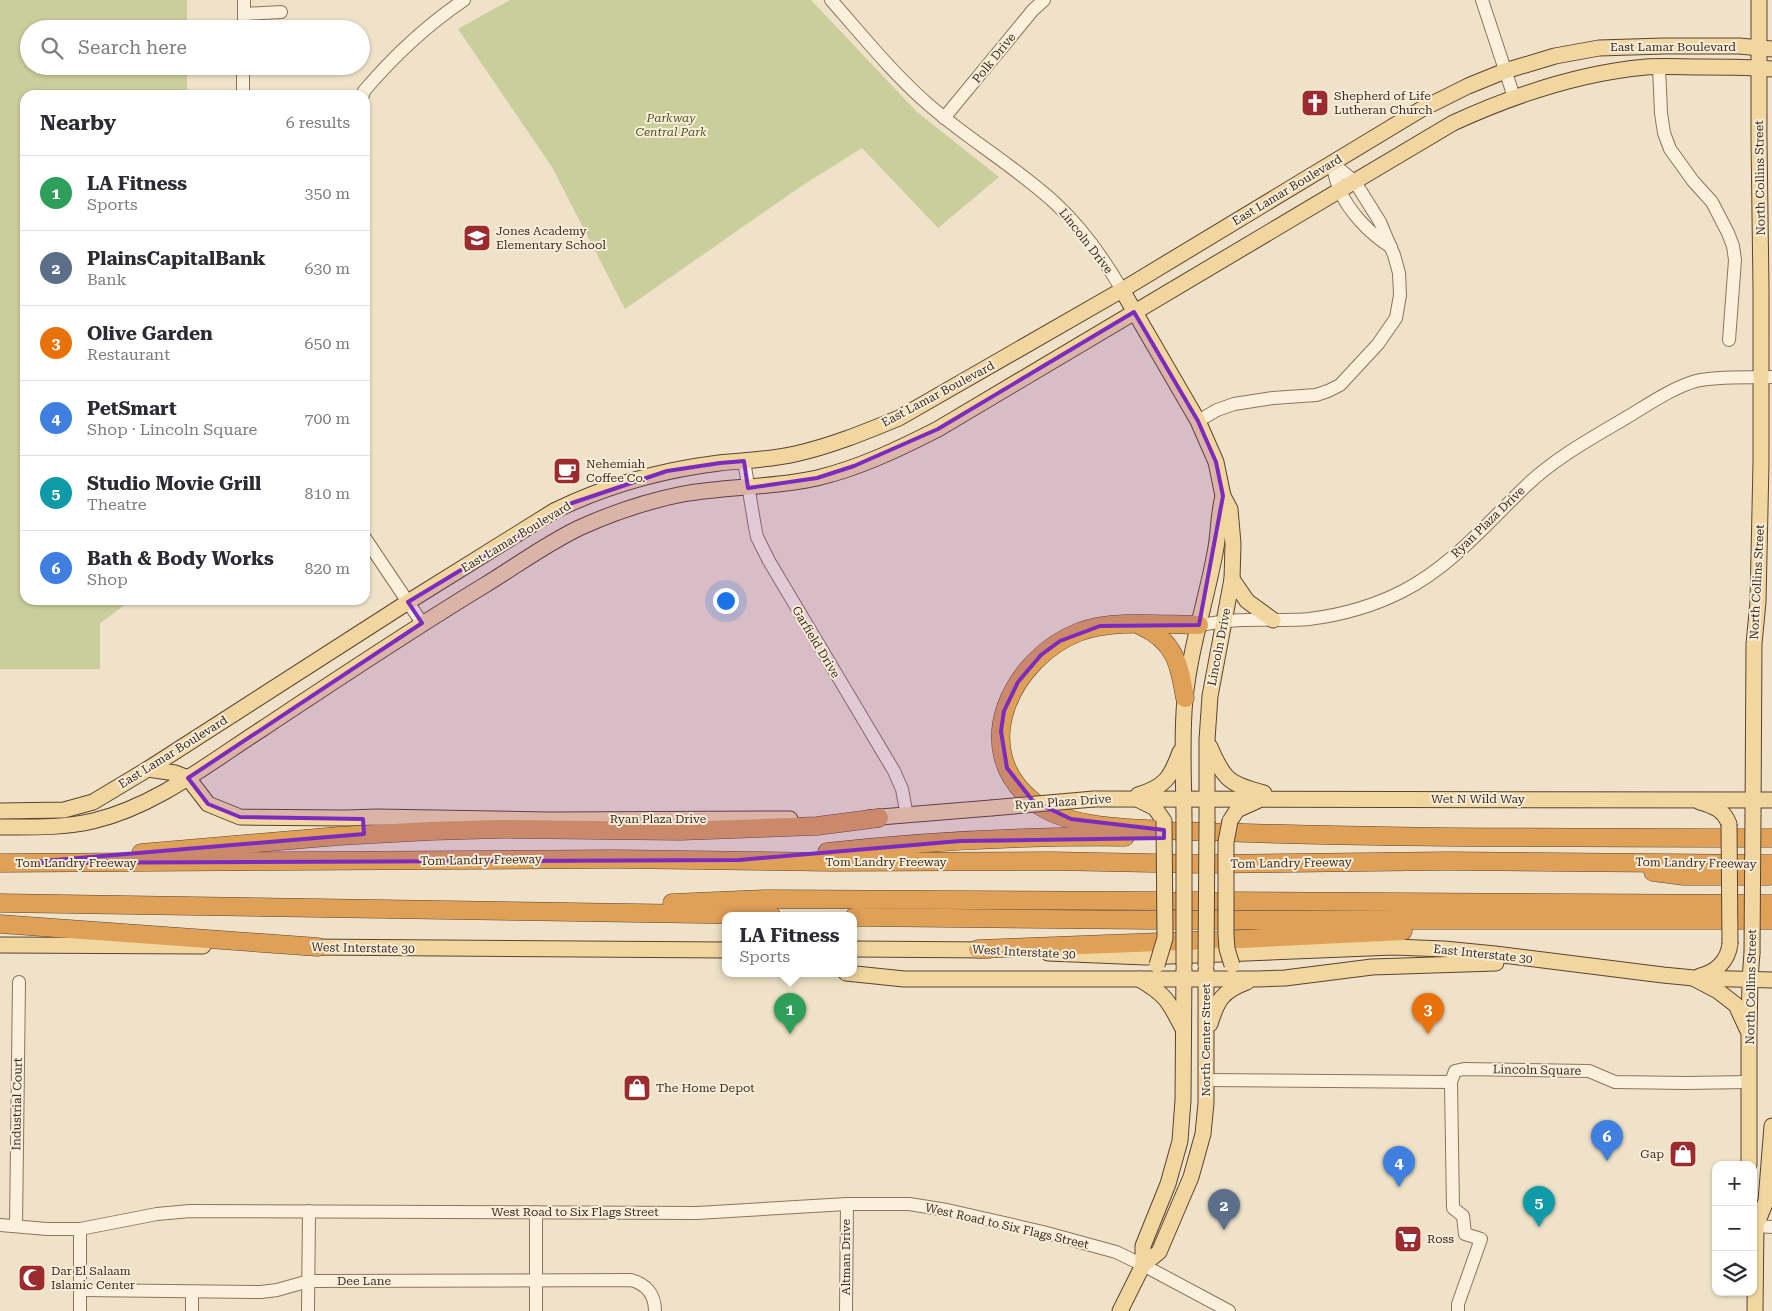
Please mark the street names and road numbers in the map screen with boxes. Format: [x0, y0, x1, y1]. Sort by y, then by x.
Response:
street label: Polk Drive [970, 30, 1019, 86]
street label: East Lamar Boulevard [1610, 40, 1736, 54]
street label: North Collins Street [1752, 120, 1768, 236]
street label: East Lamar Boulevard [1229, 151, 1345, 228]
street label: Lincoln Drive [1056, 206, 1116, 277]
street label: East Lamar Boulevard [879, 358, 997, 430]
street label: Ryan Plaza Drive [1448, 483, 1528, 561]
street label: East Lamar Boulevard [458, 498, 574, 575]
street label: North Collins Street [1747, 523, 1767, 640]
street label: Garfield Drive [789, 604, 843, 681]
street label: Lincoln Drive [1205, 607, 1233, 687]
street label: East Lamar Boulevard [116, 713, 230, 791]
street label: Ryan Plaza Drive [1014, 792, 1112, 812]
street label: Wet N Wild Way [1431, 792, 1526, 806]
street label: Ryan Plaza Drive [610, 812, 707, 826]
street label: Tom Landry Freeway [420, 852, 543, 868]
street label: Tom Landry Freeway [825, 855, 948, 869]
street label: Tom Landry Freeway [1230, 855, 1353, 871]
street label: Tom Landry Freeway [1635, 855, 1758, 871]
street label: Tom Landry Freeway [15, 856, 138, 870]
street label: North Collins Street [1743, 929, 1759, 1045]
street label: West Interstate 30 [311, 940, 415, 956]
street label: West Interstate 30 [972, 942, 1076, 962]
street label: East Interstate 30 [1433, 942, 1533, 966]
street label: North Center Street [1199, 983, 1213, 1097]
street label: Industrial Court [9, 1057, 25, 1150]
street label: Lincoln Square [1493, 1062, 1582, 1078]
street label: West Road to Six Flags Street [924, 1200, 1091, 1252]
street label: West Road to Six Flags Street [491, 1205, 659, 1219]
street label: Altman Drive [839, 1218, 853, 1295]
street label: Dee Lane [337, 1274, 391, 1288]

